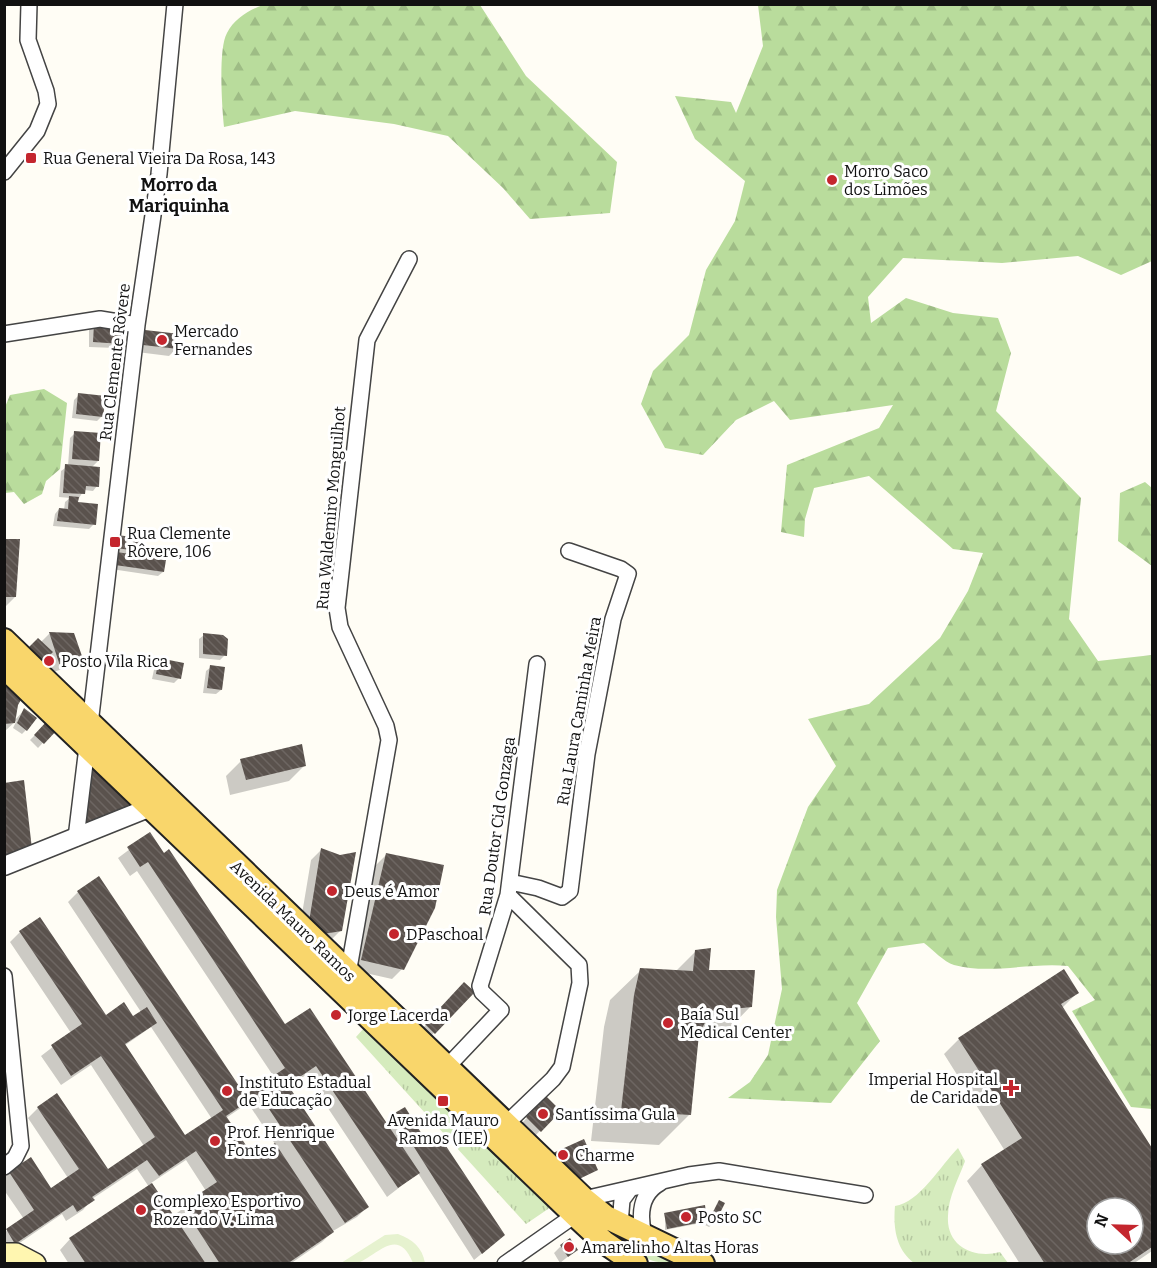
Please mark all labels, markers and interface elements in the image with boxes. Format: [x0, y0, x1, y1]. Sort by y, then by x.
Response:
place label: Rua General Vieira Da Rosa, 143 [43, 149, 276, 168]
marker: Rua General Vieira Da Rosa, 143 [24, 151, 38, 165]
place label: Morro Saco dos Limões [844, 162, 928, 199]
marker: Morro Saco dos Limões [825, 173, 839, 187]
district label: Morro da Mariquinha [129, 174, 229, 217]
street label: Rua Clemente Rôvere [96, 282, 134, 442]
place label: Mercado Fernandes [174, 322, 253, 359]
marker: Mercado Fernandes [155, 333, 169, 347]
street label: Rua Waldemiro Monguilhot [313, 405, 349, 611]
place label: Rua Clemente Rôvere, 106 [127, 524, 231, 561]
marker: Rua Clemente Rôvere, 106 [108, 535, 122, 549]
street label: Rua Laura Caminha Meira [553, 615, 605, 807]
place label: Posto Vila Rica [61, 652, 169, 671]
marker: Posto Vila Rica [42, 654, 56, 668]
street label: Rua Doutor Cid Gonzaga [475, 735, 519, 916]
street label: Avenida Mauro Ramos [227, 856, 359, 986]
place label: Deus é Amor [344, 882, 439, 901]
marker: Deus é Amor [325, 884, 339, 898]
place label: DPaschoal [406, 925, 484, 944]
marker: DPaschoal [387, 927, 401, 941]
place label: Baía Sul Medical Center [680, 1005, 792, 1042]
place label: Jorge Lacerda [347, 1006, 449, 1025]
marker: Jorge Lacerda [329, 1008, 343, 1022]
marker: Baía Sul Medical Center [661, 1016, 675, 1030]
place label: Imperial Hospital de Caridade [868, 1070, 998, 1107]
place label: Instituto Estadual de Educação [239, 1073, 371, 1110]
marker: Imperial Hospital de Caridade [1002, 1079, 1020, 1097]
marker: Instituto Estadual de Educação [220, 1084, 234, 1098]
marker: Avenida Mauro Ramos (IEE) [436, 1094, 450, 1108]
place label: Santíssima Gula [555, 1105, 676, 1124]
marker: Santíssima Gula [536, 1107, 550, 1121]
place label: Avenida Mauro Ramos (IEE) [387, 1111, 499, 1148]
place label: Prof. Henrique Fontes [227, 1123, 335, 1160]
marker: Prof. Henrique Fontes [208, 1134, 222, 1148]
place label: Charme [575, 1146, 634, 1165]
marker: Charme [556, 1148, 570, 1162]
place label: Complexo Esportivo Rozendo V. Lima [153, 1192, 301, 1229]
north arrow [1085, 1196, 1145, 1256]
marker: Complexo Esportivo Rozendo V. Lima [134, 1203, 148, 1217]
place label: Posto SC [698, 1208, 762, 1227]
marker: Posto SC [679, 1210, 693, 1224]
text: N [1090, 1211, 1113, 1230]
place label: Amarelinho Altas Horas [581, 1238, 759, 1257]
marker: Amarelinho Altas Horas [562, 1240, 576, 1254]

